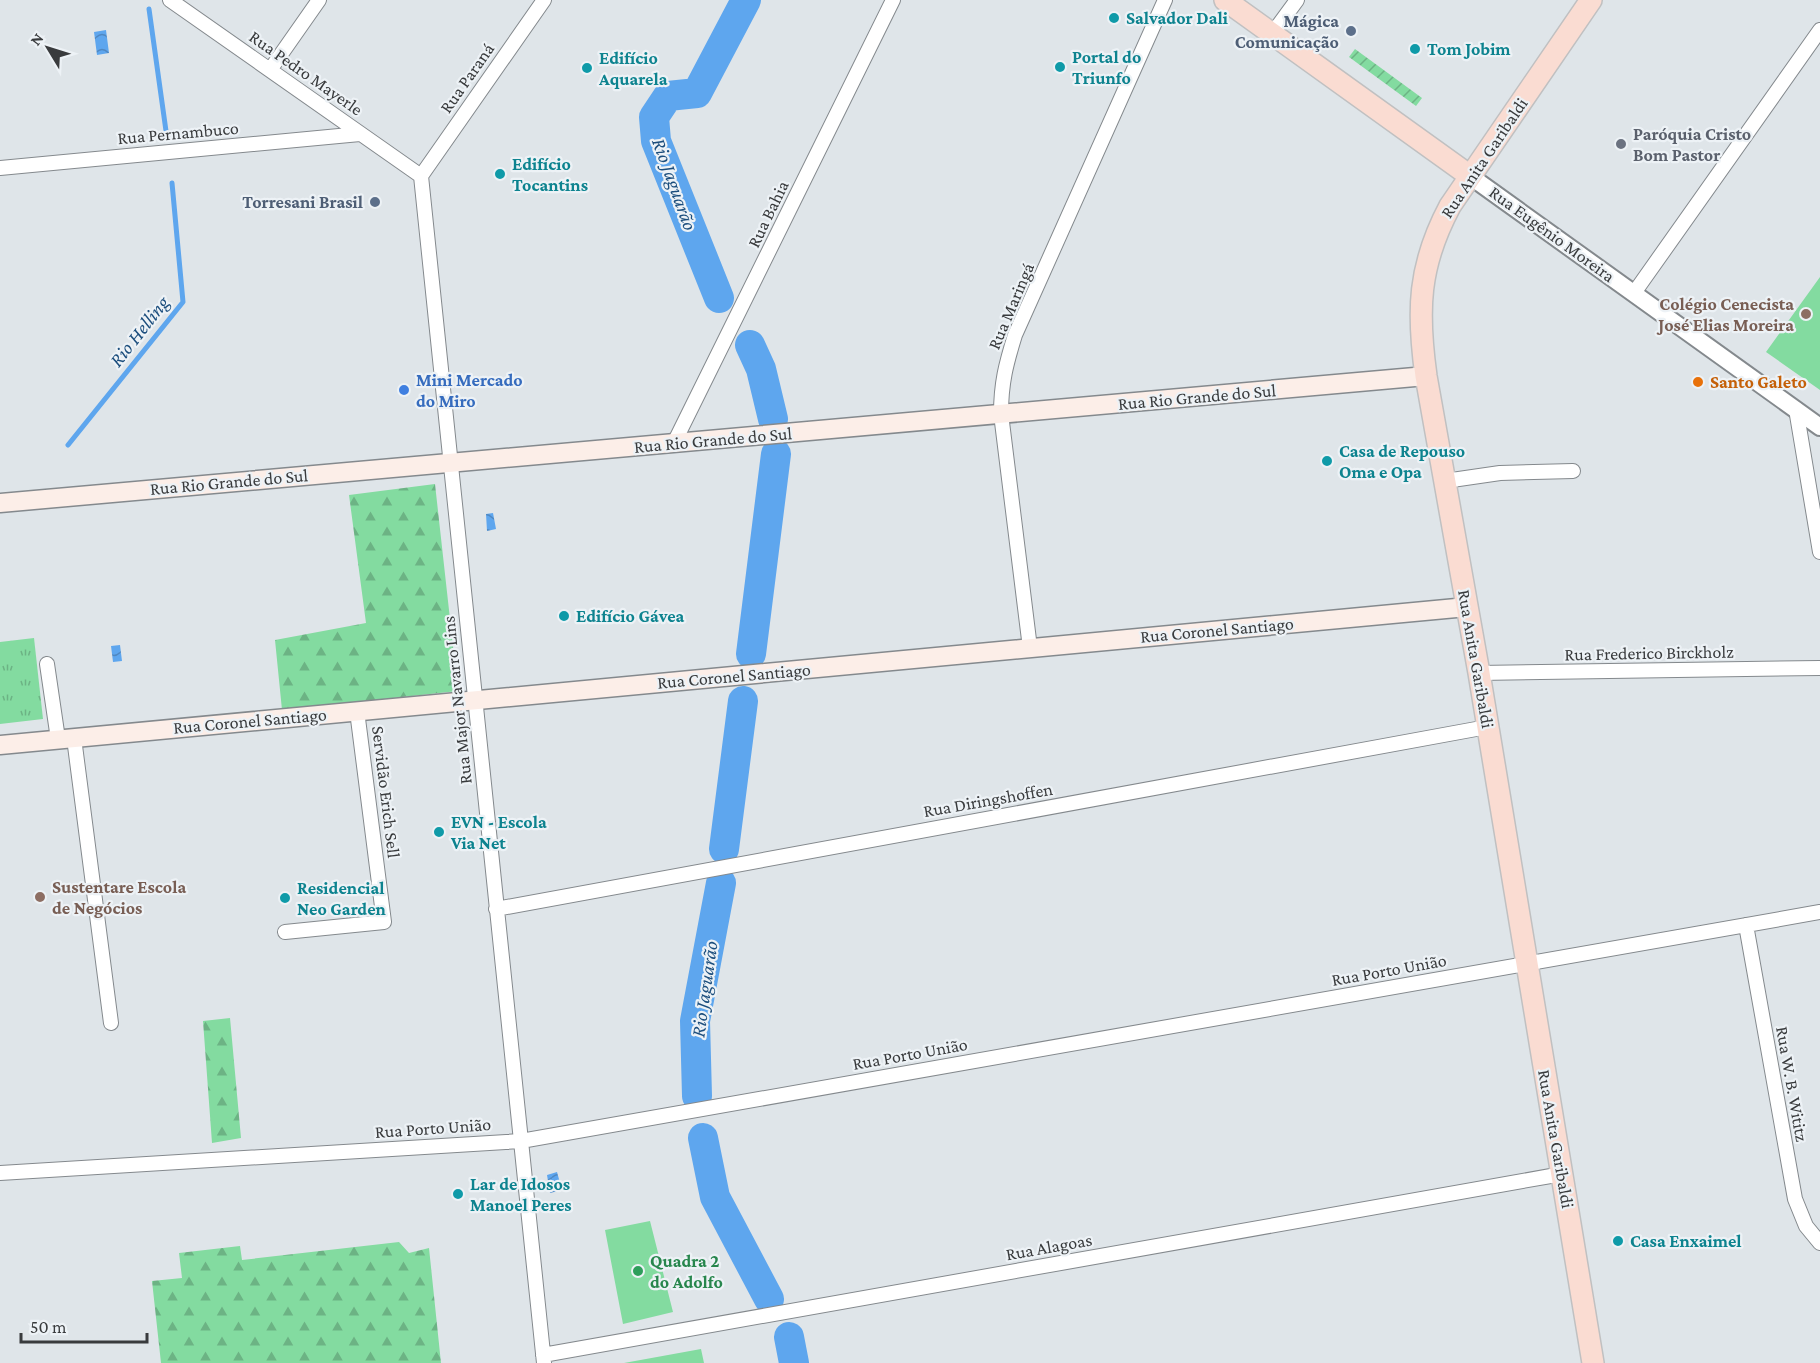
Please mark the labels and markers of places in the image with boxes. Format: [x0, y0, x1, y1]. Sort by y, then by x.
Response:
place label: Salvador Dali [1126, 8, 1229, 28]
marker: Salvador Dali [1107, 11, 1121, 25]
place label: Mágica Comunicação [1235, 11, 1339, 52]
marker: Mágica Comunicação [1344, 24, 1358, 38]
place label: Tom Jobim [1427, 39, 1511, 59]
marker: Tom Jobim [1408, 42, 1422, 56]
place label: Portal do Triunfo [1072, 47, 1141, 88]
place label: Edifício Aquarela [598, 48, 668, 89]
marker: Portal do Triunfo [1053, 60, 1067, 74]
marker: Edifício Aquarela [580, 61, 594, 75]
place label: Paróquia Cristo Bom Pastor [1633, 124, 1751, 165]
marker: Paróquia Cristo Bom Pastor [1614, 137, 1628, 151]
place label: Edifício Tocantins [512, 154, 588, 195]
marker: Edifício Tocantins [493, 167, 507, 181]
place label: Torresani Brasil [242, 192, 363, 212]
marker: Torresani Brasil [368, 195, 382, 209]
place label: Colégio Cenecista José Elias Moreira [1656, 294, 1794, 335]
marker: Colégio Cenecista José Elias Moreira [1799, 307, 1813, 321]
place label: Mini Mercado do Miro [416, 370, 523, 411]
place label: Santo Galeto [1710, 372, 1807, 392]
marker: Santo Galeto [1691, 375, 1705, 389]
marker: Mini Mercado do Miro [397, 383, 411, 397]
place label: Casa de Repouso Oma e Opa [1339, 441, 1465, 482]
marker: Casa de Repouso Oma e Opa [1320, 454, 1334, 468]
place label: Edifício Gávea [576, 606, 685, 626]
marker: Edifício Gávea [557, 609, 571, 623]
place label: EVN - Escola Via Net [450, 812, 547, 853]
marker: EVN - Escola Via Net [432, 825, 446, 839]
place label: Sustentare Escola de Negócios [52, 877, 186, 918]
place label: Residencial Neo Garden [297, 878, 387, 919]
marker: Sustentare Escola de Negócios [33, 890, 47, 904]
marker: Residencial Neo Garden [278, 891, 292, 905]
place label: Lar de Idosos Manoel Peres [470, 1174, 572, 1215]
marker: Lar de Idosos Manoel Peres [451, 1187, 465, 1201]
place label: Casa Enxaimel [1630, 1231, 1742, 1251]
marker: Casa Enxaimel [1611, 1234, 1625, 1248]
place label: Quadra 2 do Adolfo [650, 1251, 723, 1292]
marker: Quadra 2 do Adolfo [631, 1264, 645, 1278]

